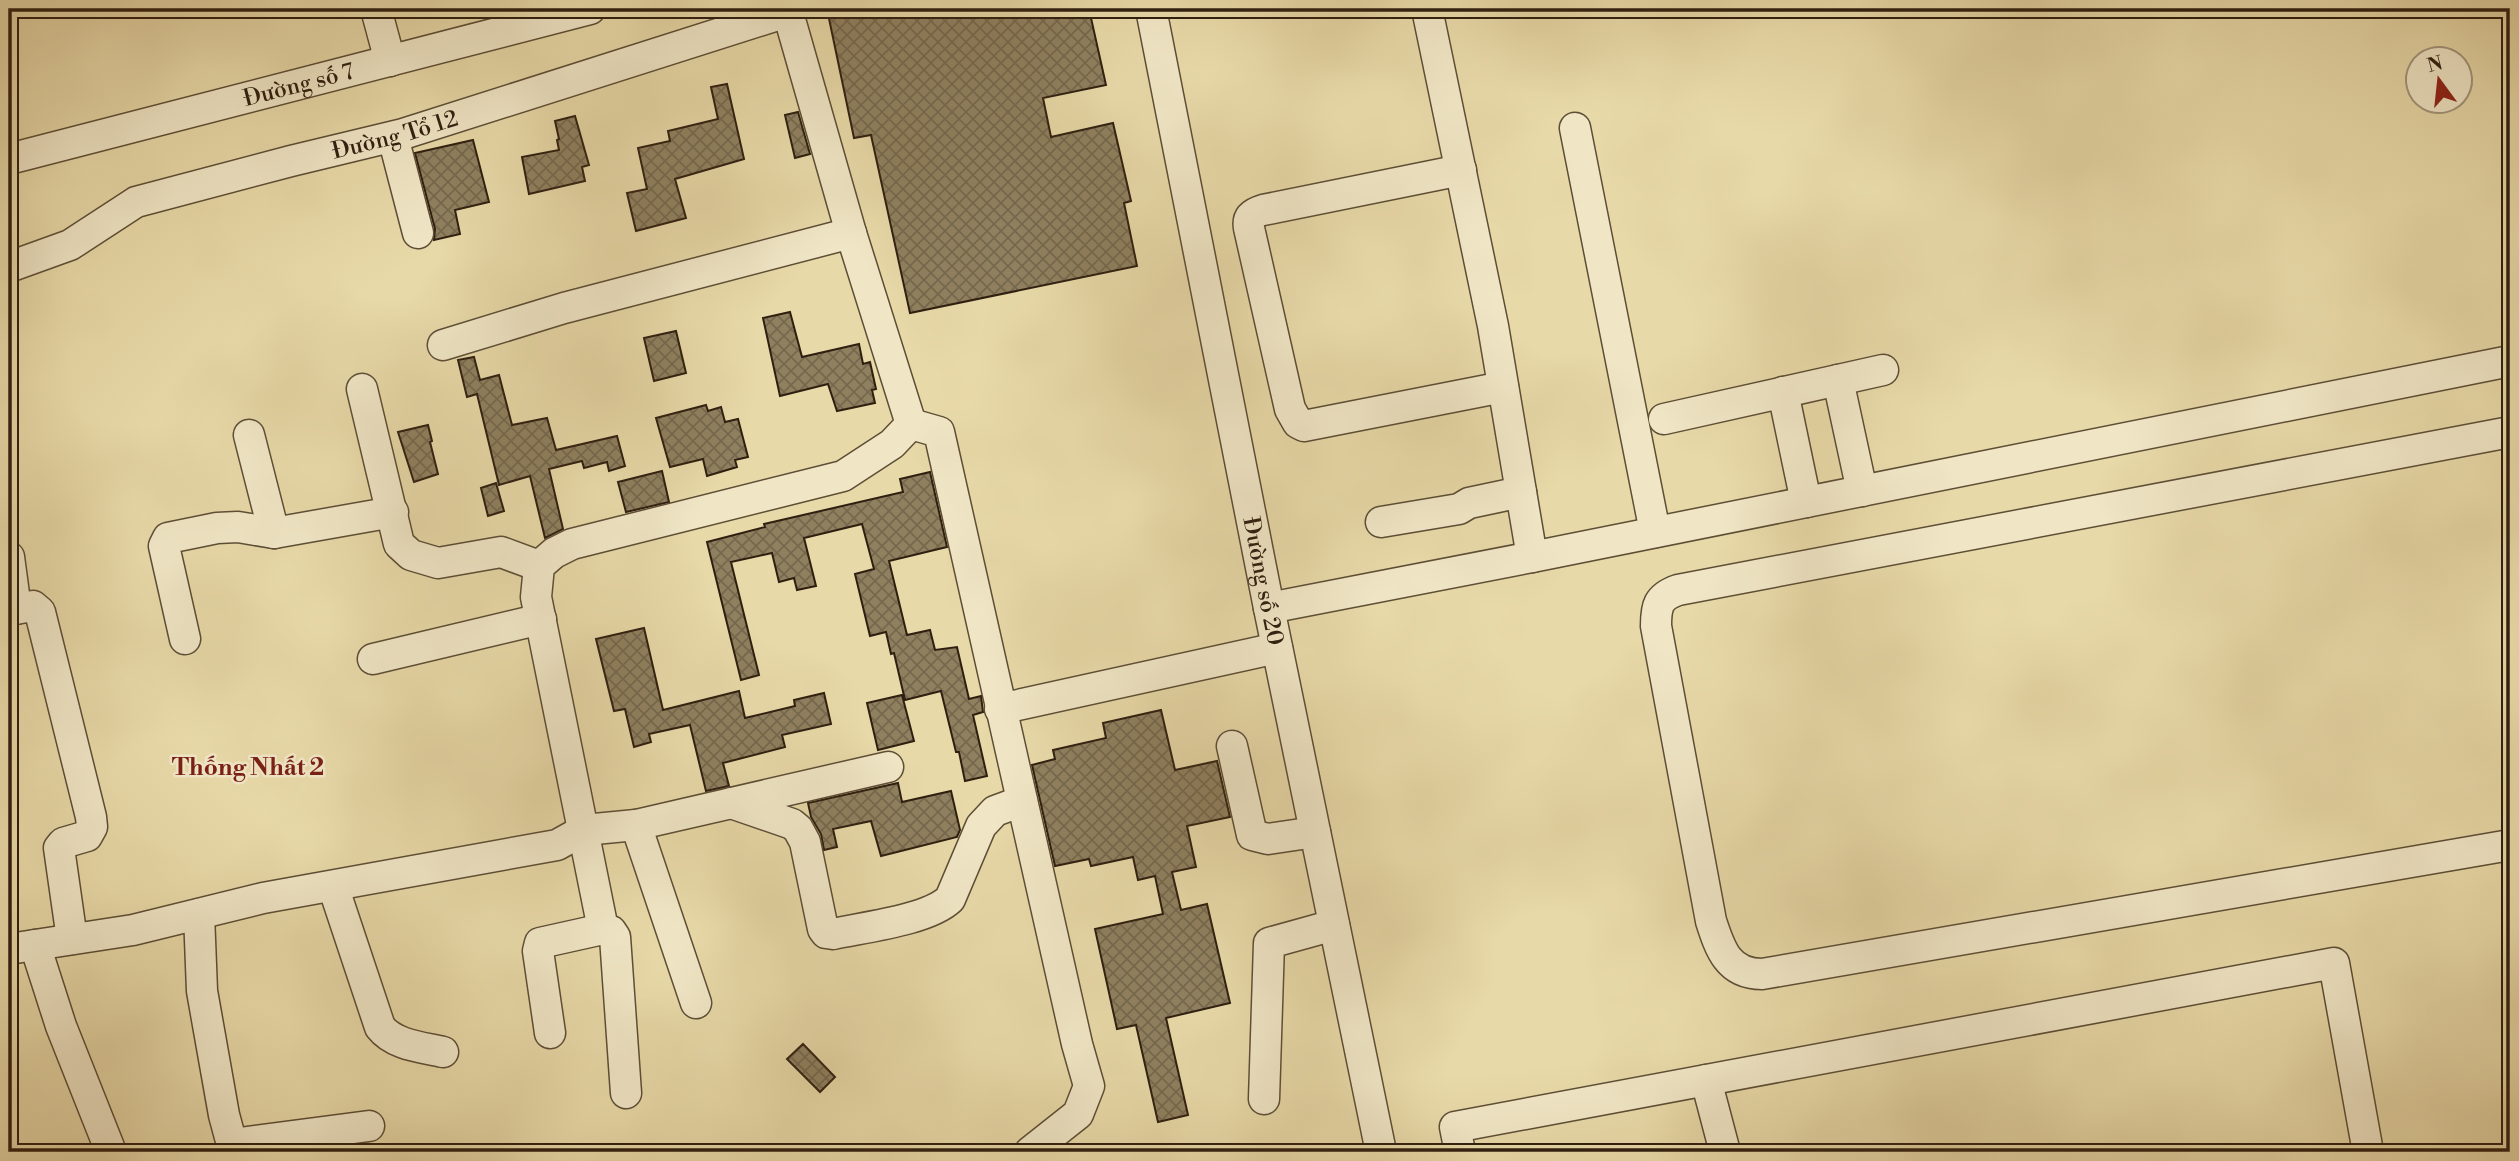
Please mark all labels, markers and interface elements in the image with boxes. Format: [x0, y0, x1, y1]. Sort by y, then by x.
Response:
north arrow [2404, 46, 2474, 116]
text: N [2424, 51, 2445, 78]
street label: Đường số 7 [240, 57, 358, 113]
street label: Đường Tổ 12 [329, 104, 462, 166]
street label: Đường số 20 [1236, 514, 1289, 648]
district label: Thống Nhất 2 [172, 753, 324, 783]

